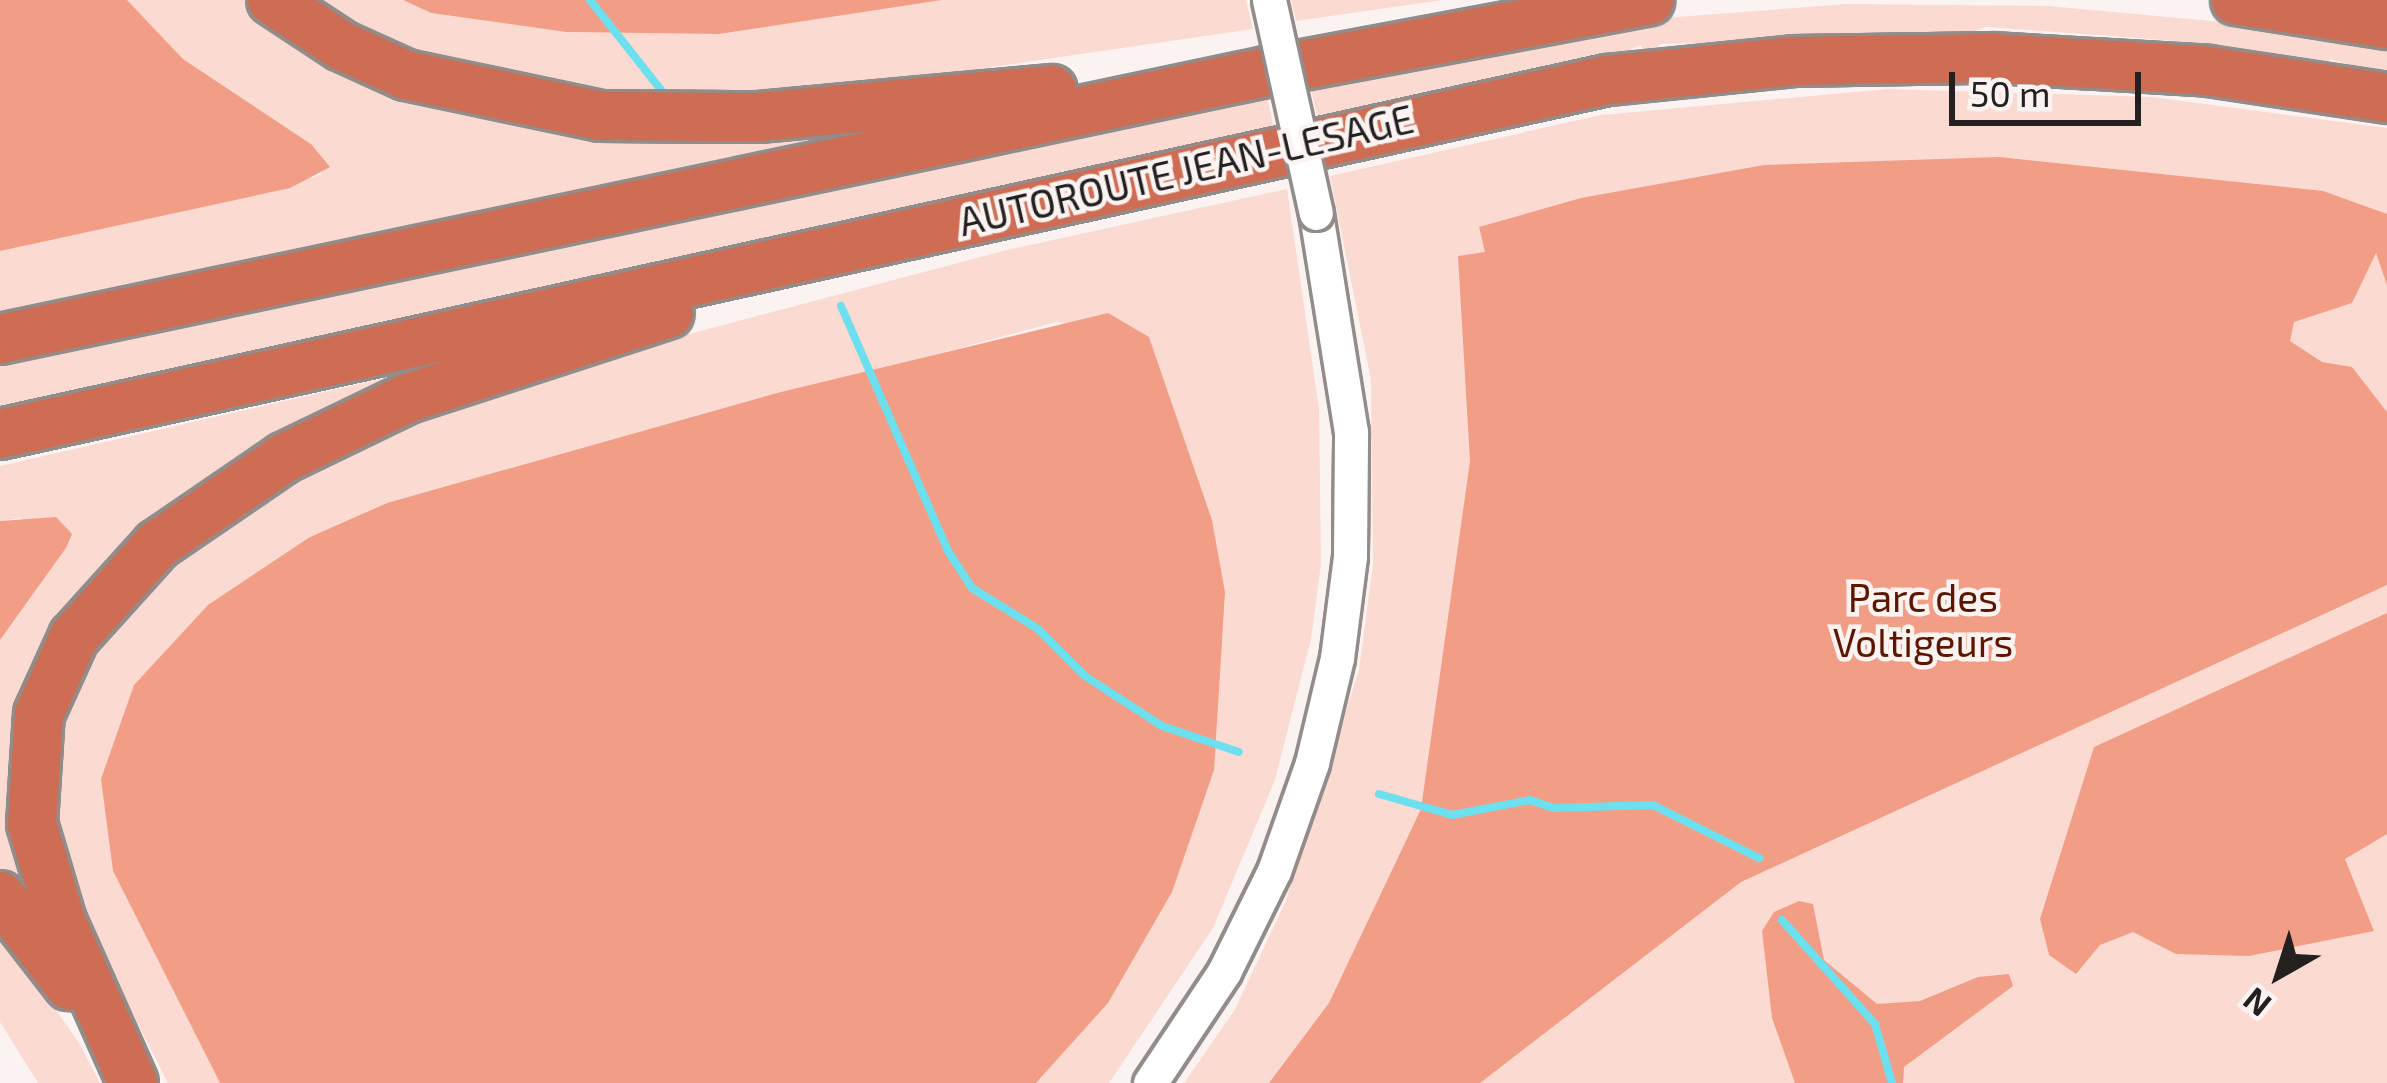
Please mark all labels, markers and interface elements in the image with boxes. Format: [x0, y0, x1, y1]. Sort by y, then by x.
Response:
scale bar [1955, 48, 2147, 122]
text: 50 m [1970, 71, 2051, 114]
street label: AUTOROUTE JEAN-LESAGE [954, 95, 1418, 245]
park label: Parc des Voltigeurs [1833, 575, 2013, 666]
north arrow [2219, 915, 2339, 1035]
text: N [2235, 980, 2278, 1026]

